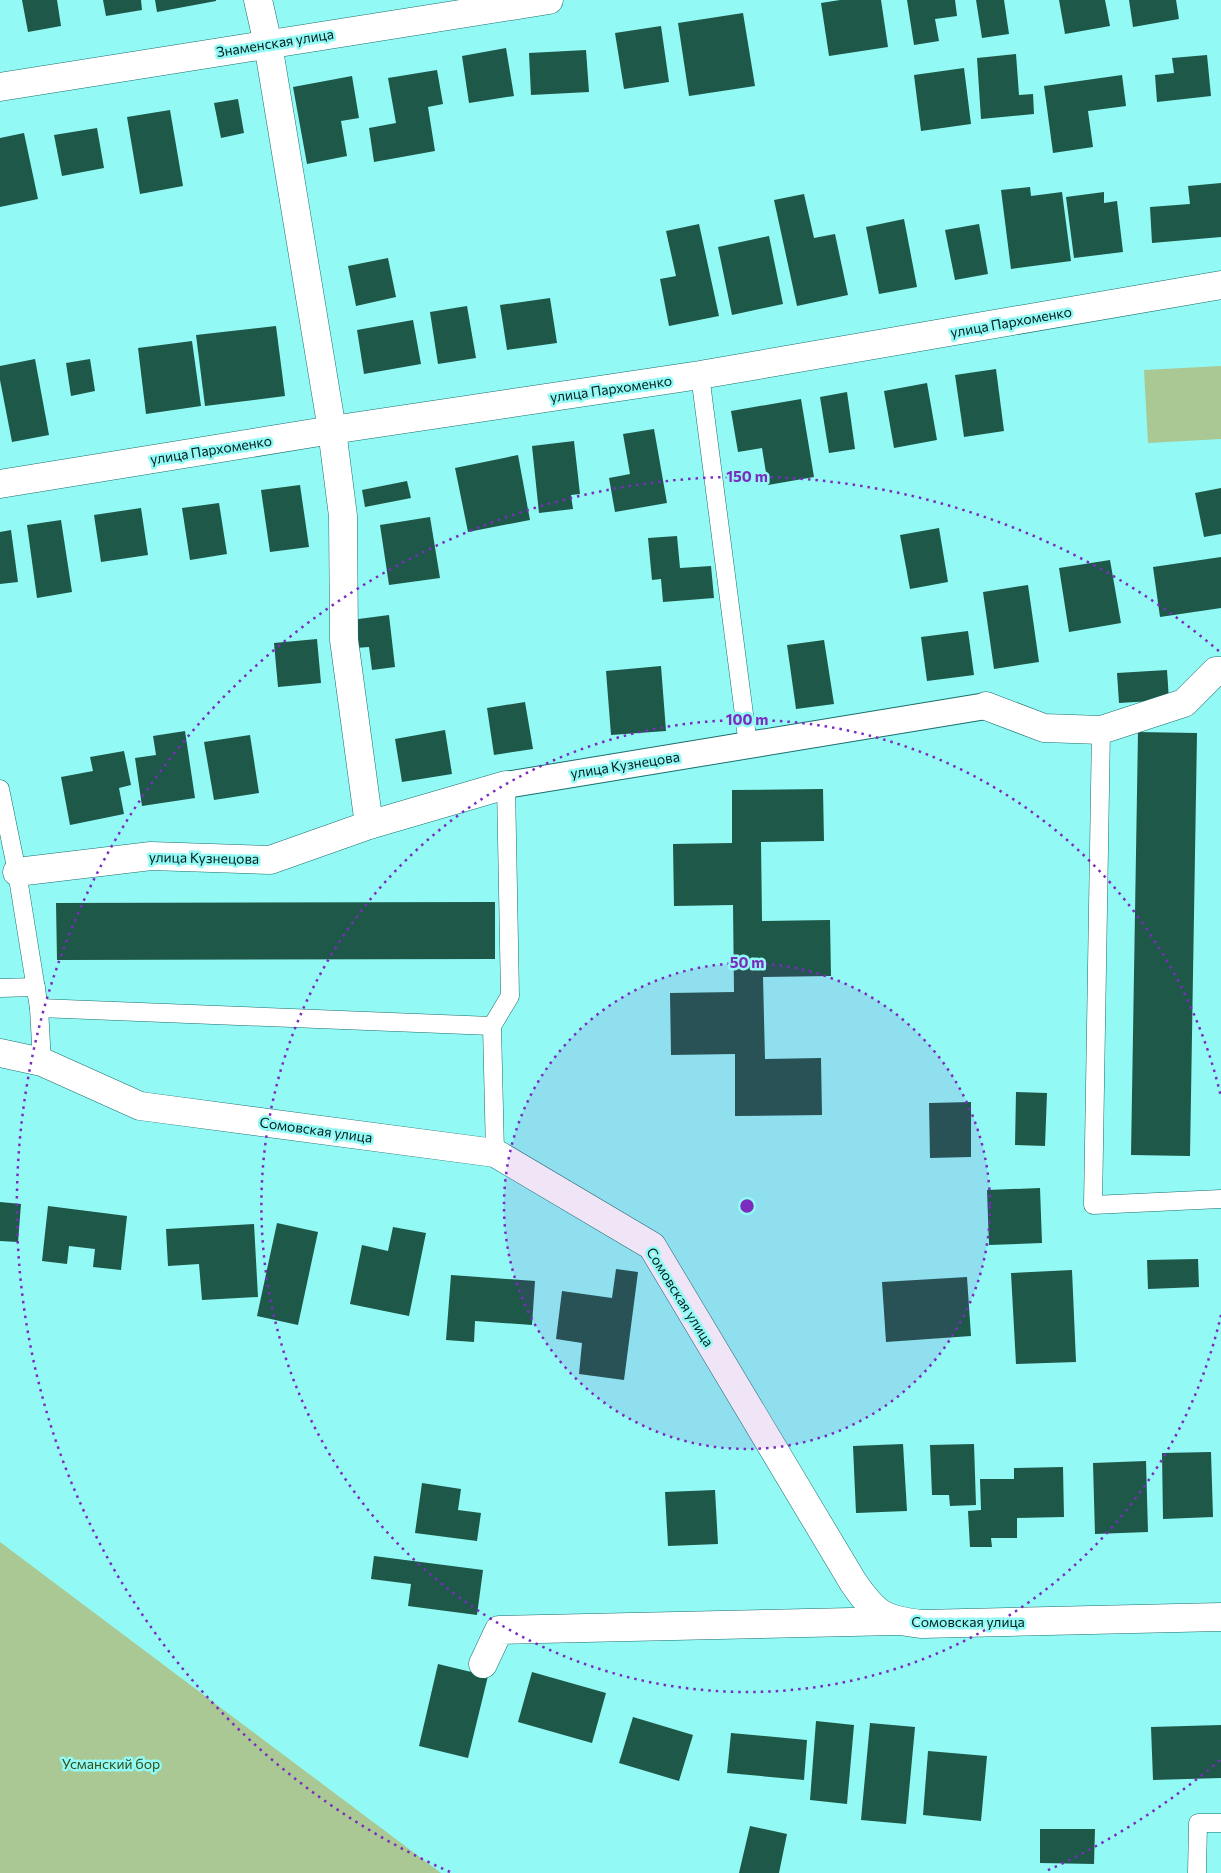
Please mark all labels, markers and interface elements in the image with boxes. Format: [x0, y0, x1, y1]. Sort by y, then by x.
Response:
street label: Знаменская улица [215, 25, 335, 60]
street label: улица Пархоменко [949, 302, 1073, 341]
street label: улица Пархоменко [549, 372, 673, 405]
street label: улица Пархоменко [149, 431, 273, 468]
text: 150 m [726, 467, 768, 485]
text: 100 m [726, 710, 768, 728]
street label: улица Кузнецова [569, 747, 681, 782]
street label: улица Кузнецова [149, 848, 259, 867]
text: 50 m [730, 953, 764, 971]
street label: Сомовская улица [259, 1113, 374, 1146]
centre of rings [738, 1197, 756, 1215]
street label: Сомовская улица [643, 1244, 718, 1349]
street label: Сомовская улица [911, 1613, 1025, 1630]
park label: Усманский бор [62, 1755, 160, 1772]

